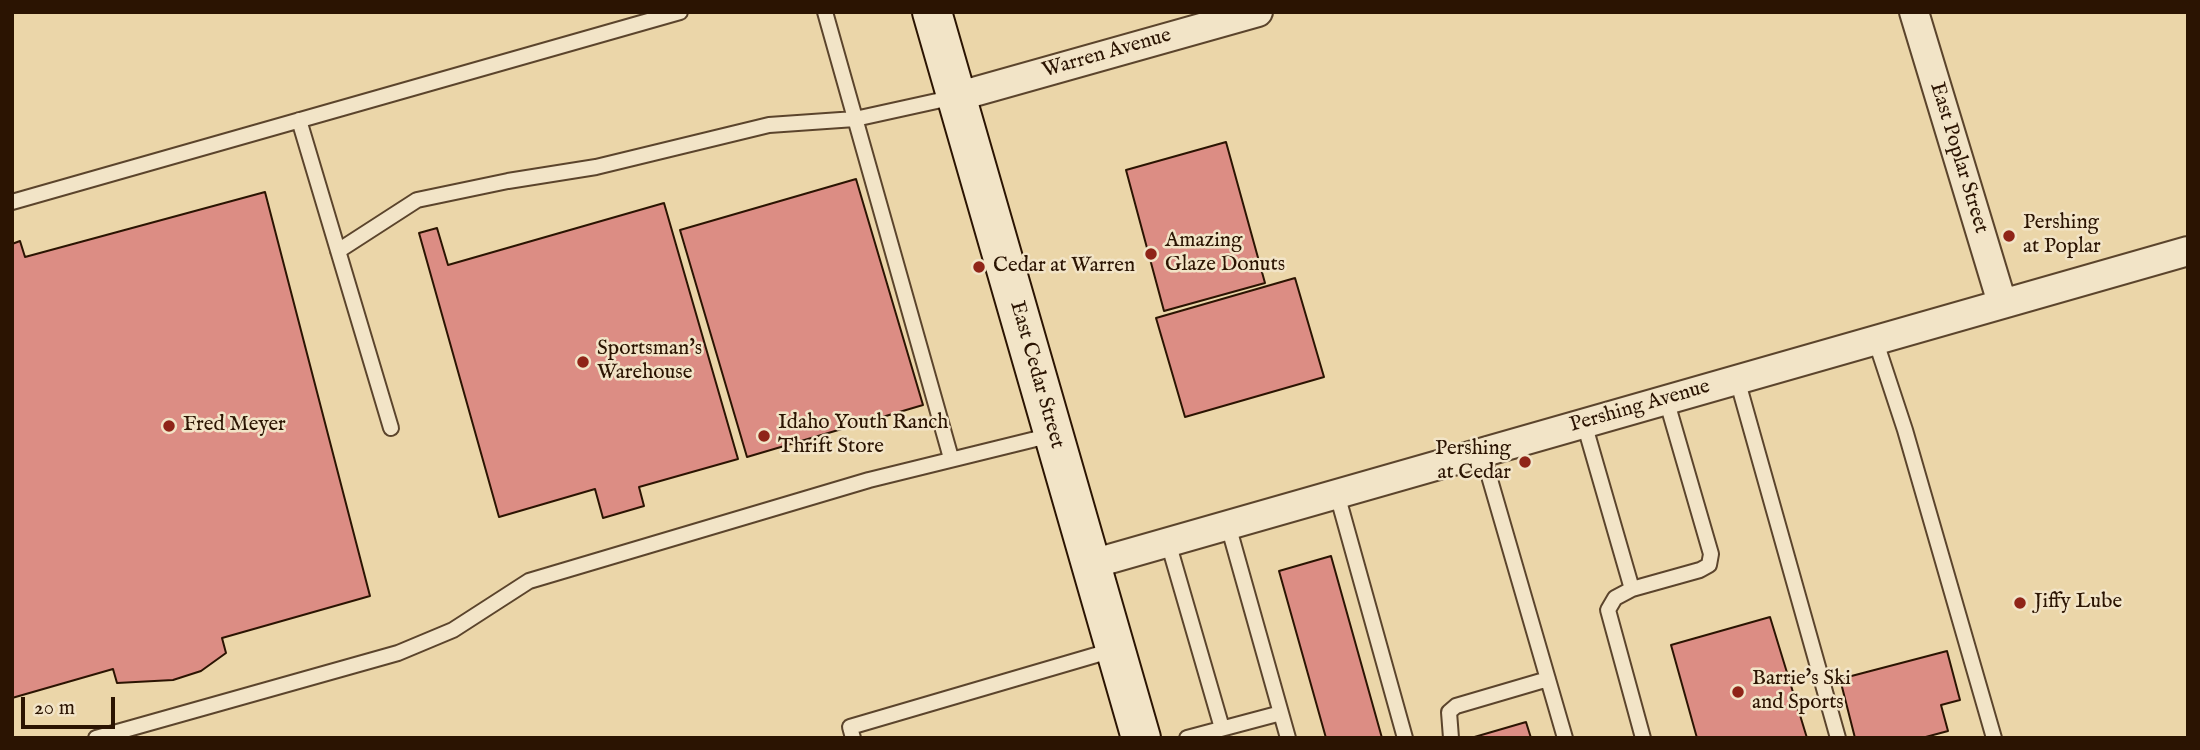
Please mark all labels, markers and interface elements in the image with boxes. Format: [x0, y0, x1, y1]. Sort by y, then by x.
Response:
street label: Warren Avenue [1040, 24, 1174, 84]
street label: East Poplar Street [1923, 80, 1993, 236]
place label: Pershing at Poplar [2023, 211, 2101, 261]
marker: Pershing at Poplar [2001, 228, 2017, 244]
place label: Amazing Glaze Donuts [1165, 229, 1285, 279]
marker: Amazing Glaze Donuts [1143, 246, 1159, 262]
place label: Cedar at Warren [993, 254, 1135, 280]
marker: Cedar at Warren [971, 259, 987, 275]
street label: East Cedar Street [1003, 298, 1069, 452]
place label: Sportsman's Warehouse [597, 337, 702, 387]
marker: Sportsman's Warehouse [575, 354, 591, 370]
street label: Pershing Avenue [1567, 375, 1713, 439]
place label: Idaho Youth Ranch Thrift Store [778, 411, 949, 461]
place label: Fred Meyer [183, 413, 286, 439]
marker: Fred Meyer [161, 418, 177, 434]
marker: Idaho Youth Ranch Thrift Store [756, 428, 772, 444]
place label: Pershing at Cedar [1435, 437, 1511, 487]
marker: Pershing at Cedar [1517, 454, 1533, 470]
place label: Jiffy Lube [2034, 590, 2122, 616]
marker: Jiffy Lube [2012, 595, 2028, 611]
place label: Barrie's Ski and Sports [1752, 667, 1851, 717]
scale bar [24, 684, 119, 728]
marker: Barrie's Ski and Sports [1730, 684, 1746, 700]
text: 20 m [34, 695, 75, 722]

